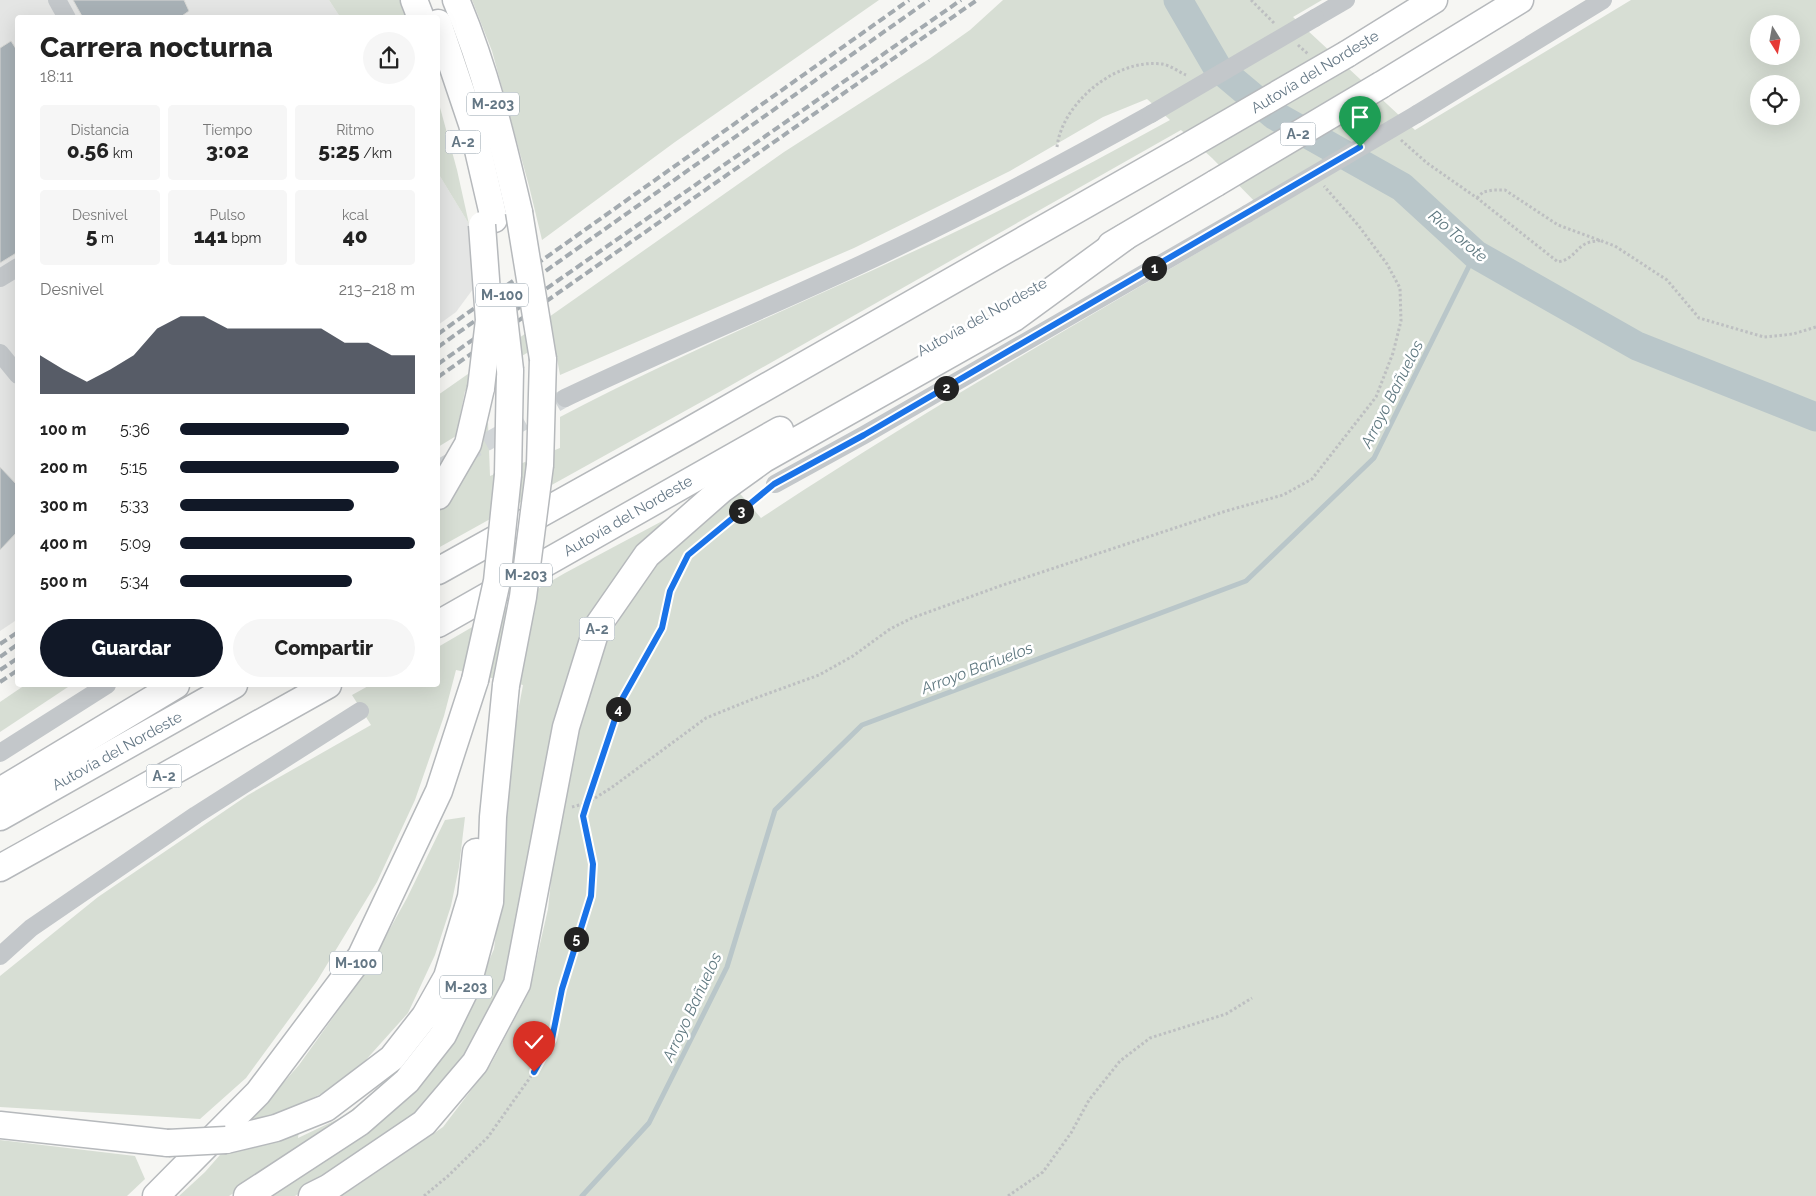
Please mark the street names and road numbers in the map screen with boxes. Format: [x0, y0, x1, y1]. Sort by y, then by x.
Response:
street label: Autovía del Nordeste [1248, 27, 1382, 117]
road number: M-203 [467, 92, 519, 116]
road number: A-2 [1280, 122, 1316, 146]
road number: A-2 [446, 130, 480, 154]
street label: Autovía del Nordeste [914, 274, 1050, 360]
road number: M-100 [476, 284, 528, 306]
street label: Autovía del Nordeste [560, 472, 696, 560]
road number: M-203 [500, 564, 552, 586]
road number: A-2 [580, 618, 614, 640]
street label: Autovía del Nordeste [49, 708, 185, 794]
road number: A-2 [146, 764, 182, 788]
road number: M-100 [330, 951, 382, 974]
road number: M-203 [440, 976, 492, 999]

